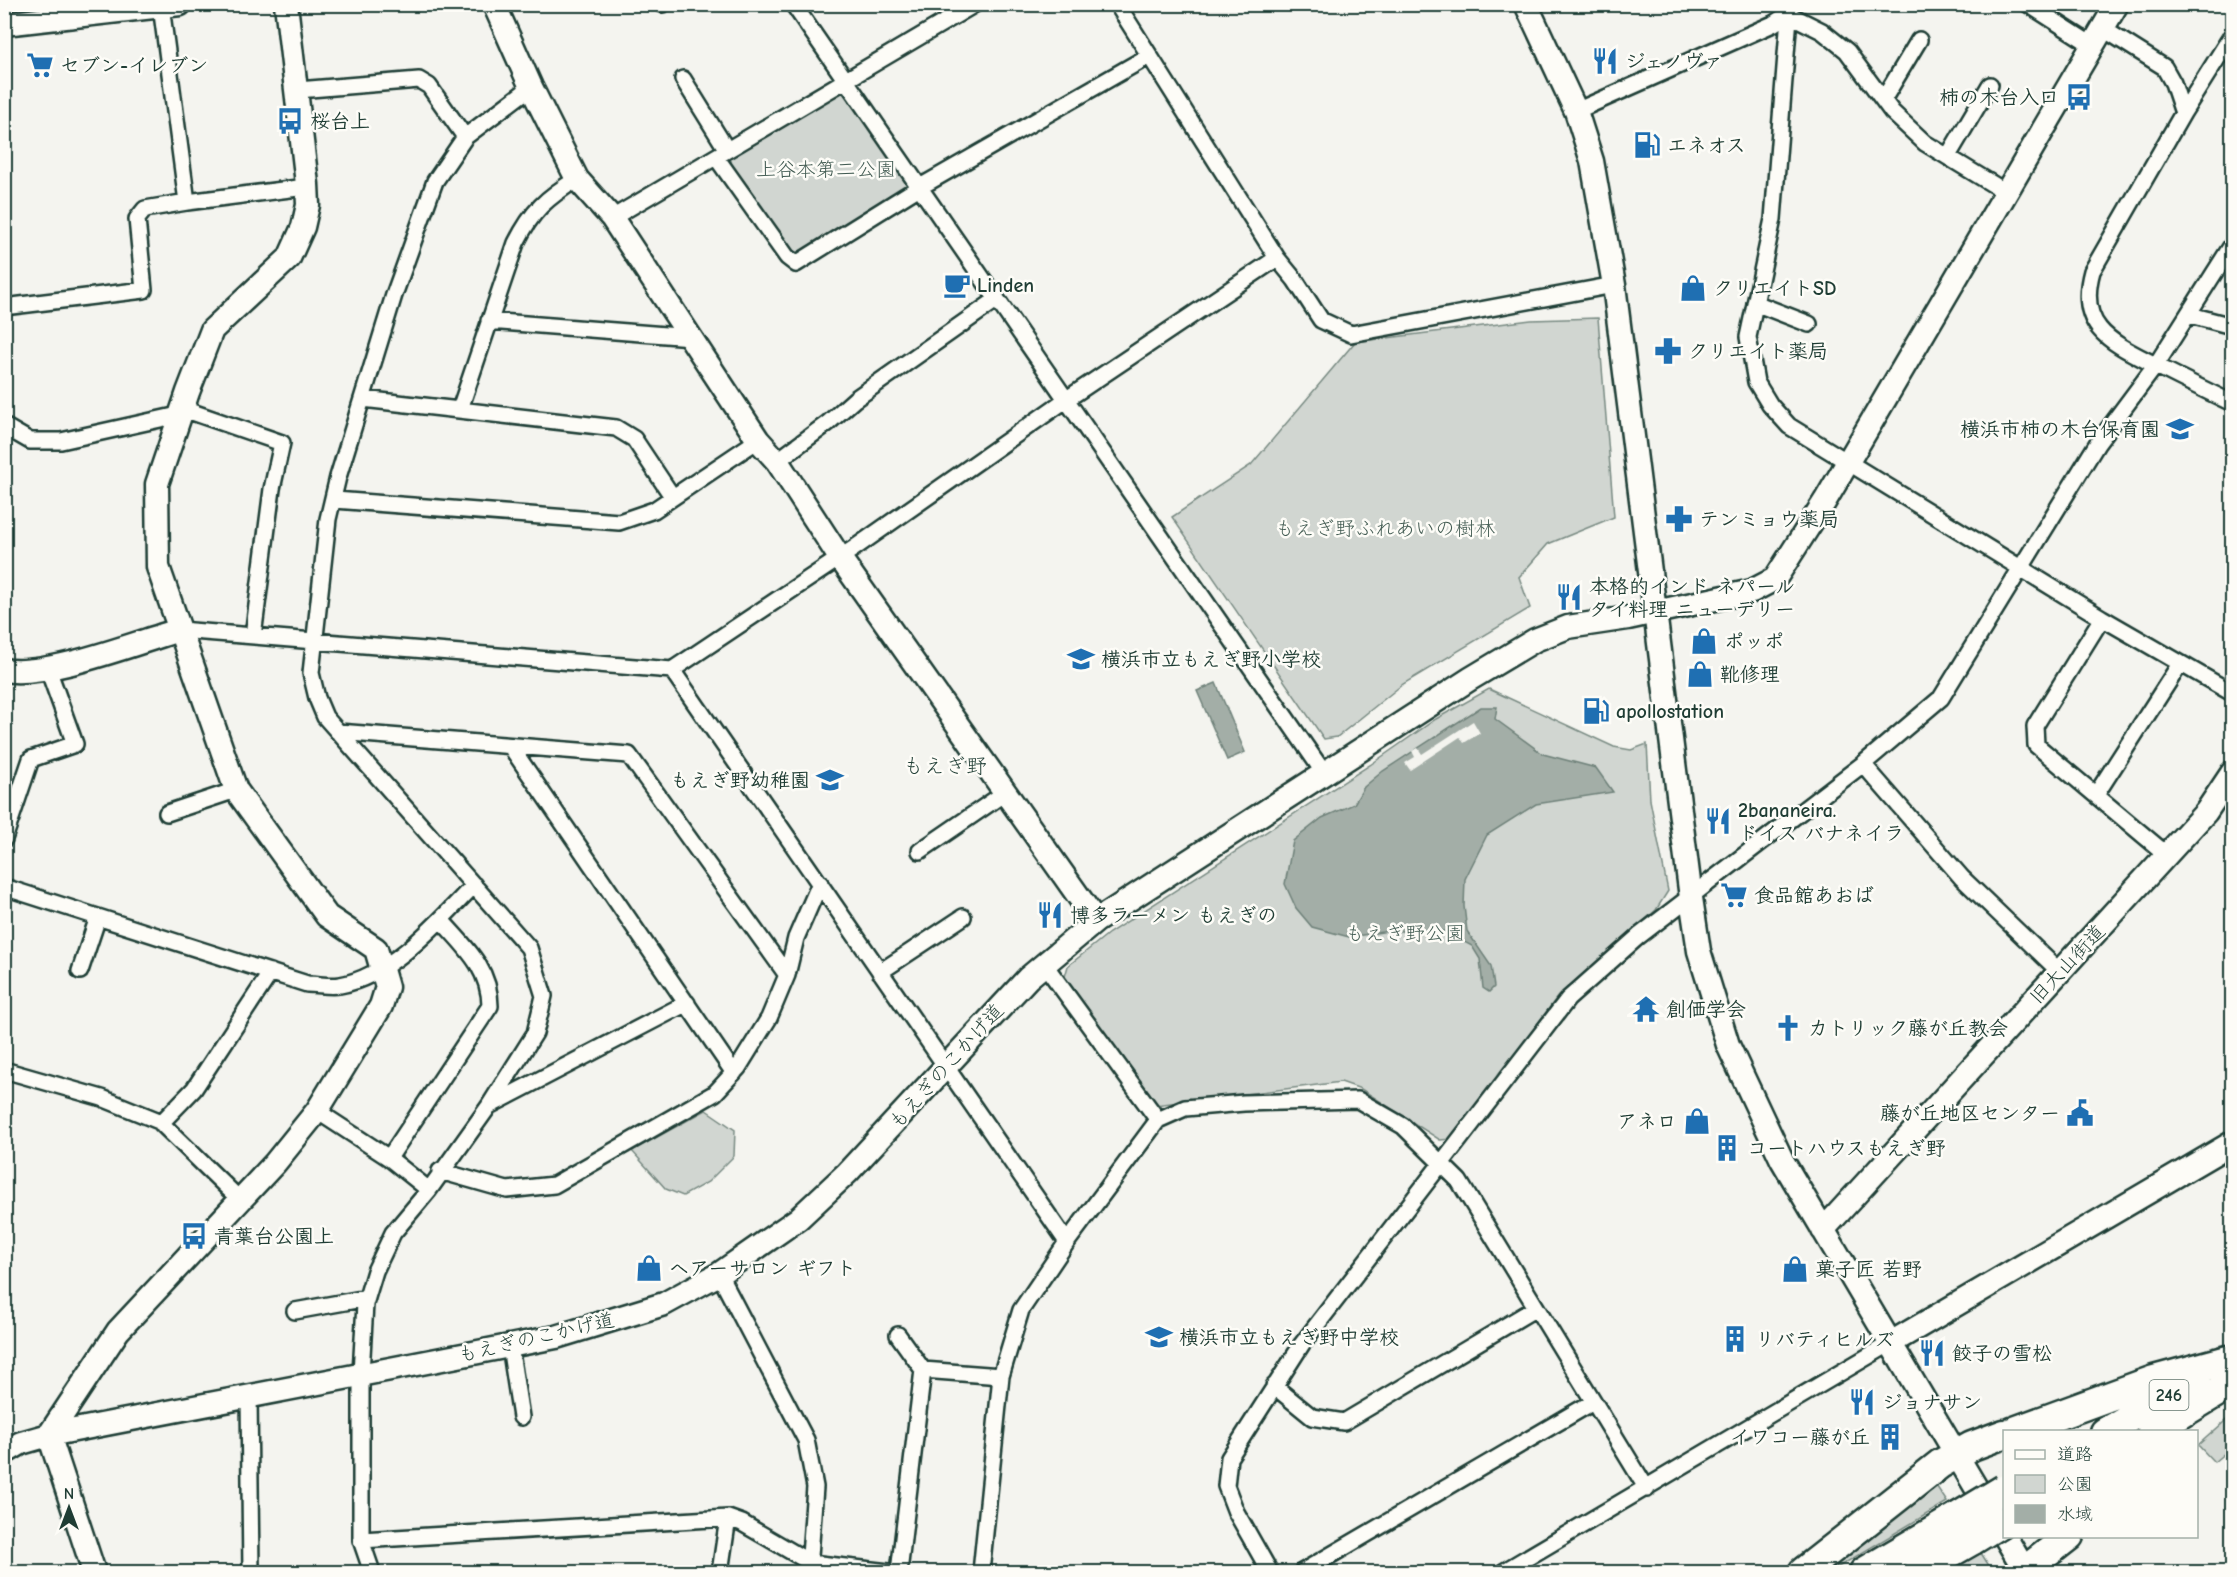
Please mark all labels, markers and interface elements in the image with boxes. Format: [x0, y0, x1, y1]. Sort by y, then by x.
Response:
restaurant icon: ジェノヴァ [1590, 46, 1620, 76]
supermarket icon: セブン-イレブン [25, 50, 55, 80]
place label: ジェノヴァ [1625, 50, 1723, 73]
place label: セブン-イレブン [60, 54, 208, 77]
bus stop icon: 柿の木台入口 [2064, 82, 2094, 112]
place label: 柿の木台入口 [1939, 86, 2059, 109]
bus stop icon: 桜台上 [275, 106, 305, 136]
place label: 桜台上 [310, 110, 370, 133]
fuel station icon: エネオス [1632, 130, 1662, 160]
place label: エネオス [1667, 134, 1746, 157]
park label: 上谷本第二公園 [756, 158, 896, 181]
cafe icon: Linden [942, 270, 972, 300]
shop icon: クリエイトSD [1678, 273, 1708, 303]
place label: Linden [977, 274, 1034, 297]
place label: クリエイトSD [1713, 277, 1836, 300]
pharmacy icon: クリエイト薬局 [1653, 336, 1683, 366]
place label: クリエイト薬局 [1688, 340, 1828, 363]
school or university icon: 横浜市柿の木台保育園 [2165, 414, 2195, 444]
place label: 横浜市柿の木台保育園 [1960, 418, 2160, 441]
pharmacy icon: テンミョウ薬局 [1664, 504, 1694, 534]
place label: テンミョウ薬局 [1699, 508, 1839, 531]
park label: もえぎ野ふれあいの樹林 [1275, 517, 1495, 540]
place label: 本格的インド ネパール タイ料理 ニューデリー [1589, 575, 1795, 621]
restaurant icon: 本格的インド ネパール タイ料理 ニューデリー [1554, 582, 1584, 612]
shop icon: ポッポ [1689, 626, 1719, 656]
place label: ポッポ [1724, 630, 1784, 653]
school or university icon: 横浜市立もえぎ野小学校 [1066, 644, 1096, 674]
place label: 横浜市立もえぎ野小学校 [1101, 648, 1321, 671]
shop icon: 靴修理 [1685, 659, 1715, 689]
place label: 靴修理 [1720, 663, 1780, 686]
fuel station icon: apollostation [1581, 696, 1611, 726]
place label: apollostation [1616, 700, 1724, 723]
district label: もえぎ野 [903, 754, 987, 778]
school or university icon: もえぎ野幼稚園 [815, 765, 845, 795]
place label: もえぎ野幼稚園 [670, 769, 810, 792]
place label: 2bananeira. ドイス バナネイラ [1738, 799, 1904, 845]
restaurant icon: 2bananeira. ドイス バナネイラ [1703, 806, 1733, 836]
supermarket icon: 食品館あおば [1719, 880, 1749, 910]
place label: 食品館あおば [1754, 884, 1874, 907]
restaurant icon: 博多ラーメン もえぎの [1035, 900, 1065, 930]
place label: 博多ラーメン もえぎの [1070, 904, 1277, 927]
street label: 旧大山街道 [2025, 920, 2110, 1009]
park label: もえぎ野公園 [1345, 922, 1465, 945]
temple icon: 創価学会 [1631, 994, 1661, 1024]
place label: 創価学会 [1666, 998, 1746, 1021]
street label: もえぎのこかげ道 [884, 999, 1008, 1133]
church icon: カトリック藤が丘教会 [1773, 1013, 1803, 1043]
place label: カトリック藤が丘教会 [1808, 1017, 2008, 1040]
public building icon: 藤が丘地区センター [2065, 1098, 2095, 1128]
place label: 藤が丘地区センター [1880, 1102, 2060, 1125]
shop icon: アネロ [1682, 1106, 1712, 1136]
place label: アネロ [1617, 1110, 1677, 1133]
building icon: コートハウスもえぎ野 [1712, 1133, 1742, 1163]
place label: コートハウスもえぎ野 [1747, 1137, 1946, 1160]
bus stop icon: 青葉台公園上 [179, 1221, 209, 1251]
place label: 青葉台公園上 [214, 1225, 334, 1248]
shop icon: ヘアーサロン ギフト [634, 1253, 664, 1283]
shop icon: 菓子匠 若野 [1780, 1254, 1810, 1284]
place label: ヘアーサロン ギフト [669, 1257, 856, 1280]
place label: 菓子匠 若野 [1815, 1258, 1922, 1281]
street label: もえぎのこかげ道 [456, 1308, 617, 1367]
school or university icon: 横浜市立もえぎ野中学校 [1144, 1322, 1174, 1352]
building icon: リバティヒルズ [1720, 1324, 1750, 1354]
place label: 横浜市立もえぎ野中学校 [1179, 1326, 1399, 1349]
place label: リバティヒルズ [1755, 1328, 1894, 1351]
restaurant icon: 餃子の雪松 [1917, 1338, 1947, 1368]
place label: 餃子の雪松 [1952, 1342, 2052, 1365]
road number: 246 [2150, 1380, 2188, 1410]
restaurant icon: ジョナサン [1847, 1387, 1877, 1417]
place label: ジョナサン [1882, 1391, 1982, 1414]
building icon: イワコー藤が丘 [1875, 1422, 1905, 1452]
place label: イワコー藤が丘 [1730, 1426, 1870, 1449]
legend [2003, 1430, 2198, 1538]
text: 道路 [2057, 1444, 2093, 1465]
text: 公園 [2057, 1474, 2093, 1495]
north arrow [39, 1478, 99, 1538]
text: N [64, 1485, 74, 1503]
text: 水域 [2057, 1504, 2093, 1525]

